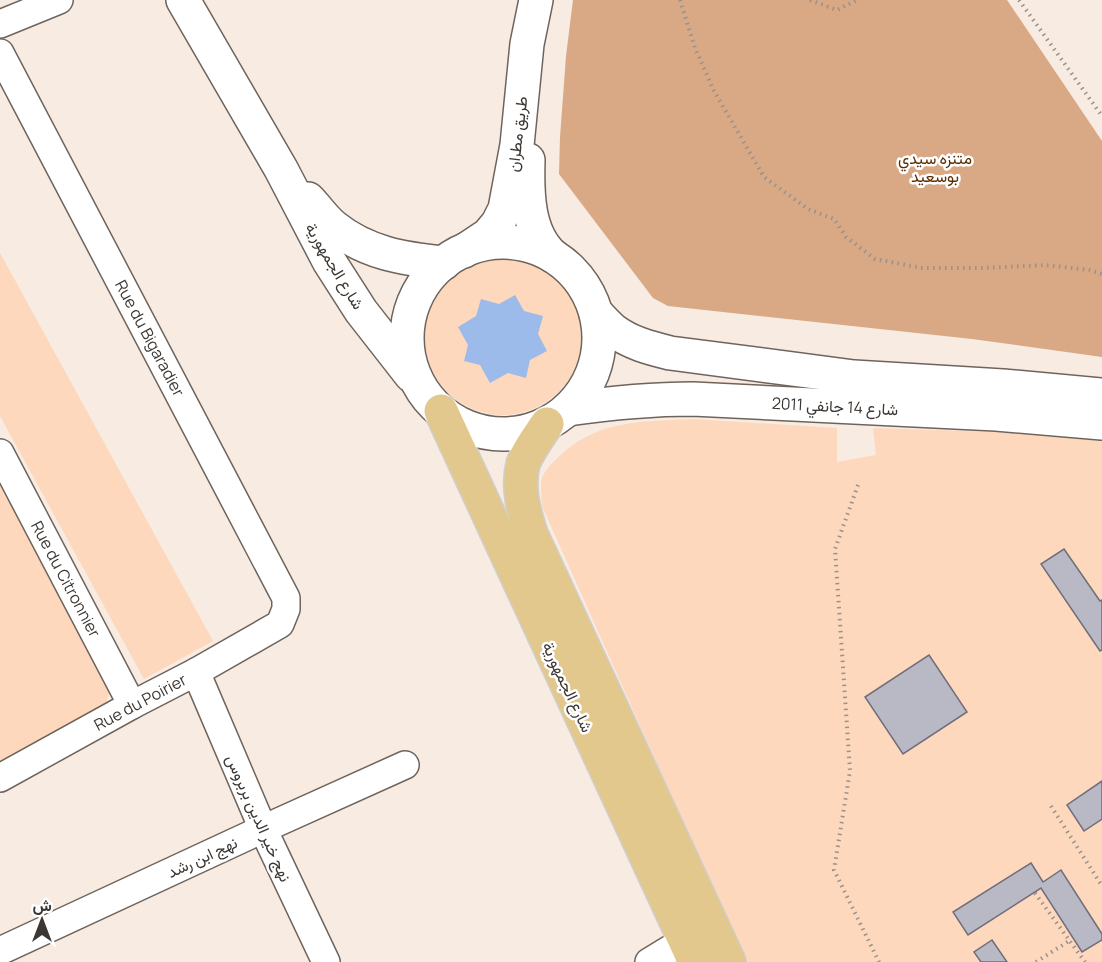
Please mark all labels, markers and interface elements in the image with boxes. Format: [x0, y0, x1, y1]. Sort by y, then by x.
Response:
street label: طريق مطران [501, 95, 533, 173]
park label: متنزه سيدي بوسعيد [898, 147, 972, 187]
street label: شارع الجمهورية [300, 218, 370, 314]
street label: Rue du Bigaradier [110, 276, 190, 400]
street label: شارع 14 جانفي 2011 [771, 392, 899, 423]
street label: Rue du Citronnier [26, 517, 106, 641]
street label: شارع الجمهورية [536, 638, 599, 736]
street label: Rue du Poirier [90, 668, 190, 736]
street label: نهج خير الدين بربروس [220, 751, 297, 886]
street label: نهج ابن رشد [163, 831, 241, 884]
north arrow [12, 890, 72, 950]
text: ش [32, 894, 52, 916]

